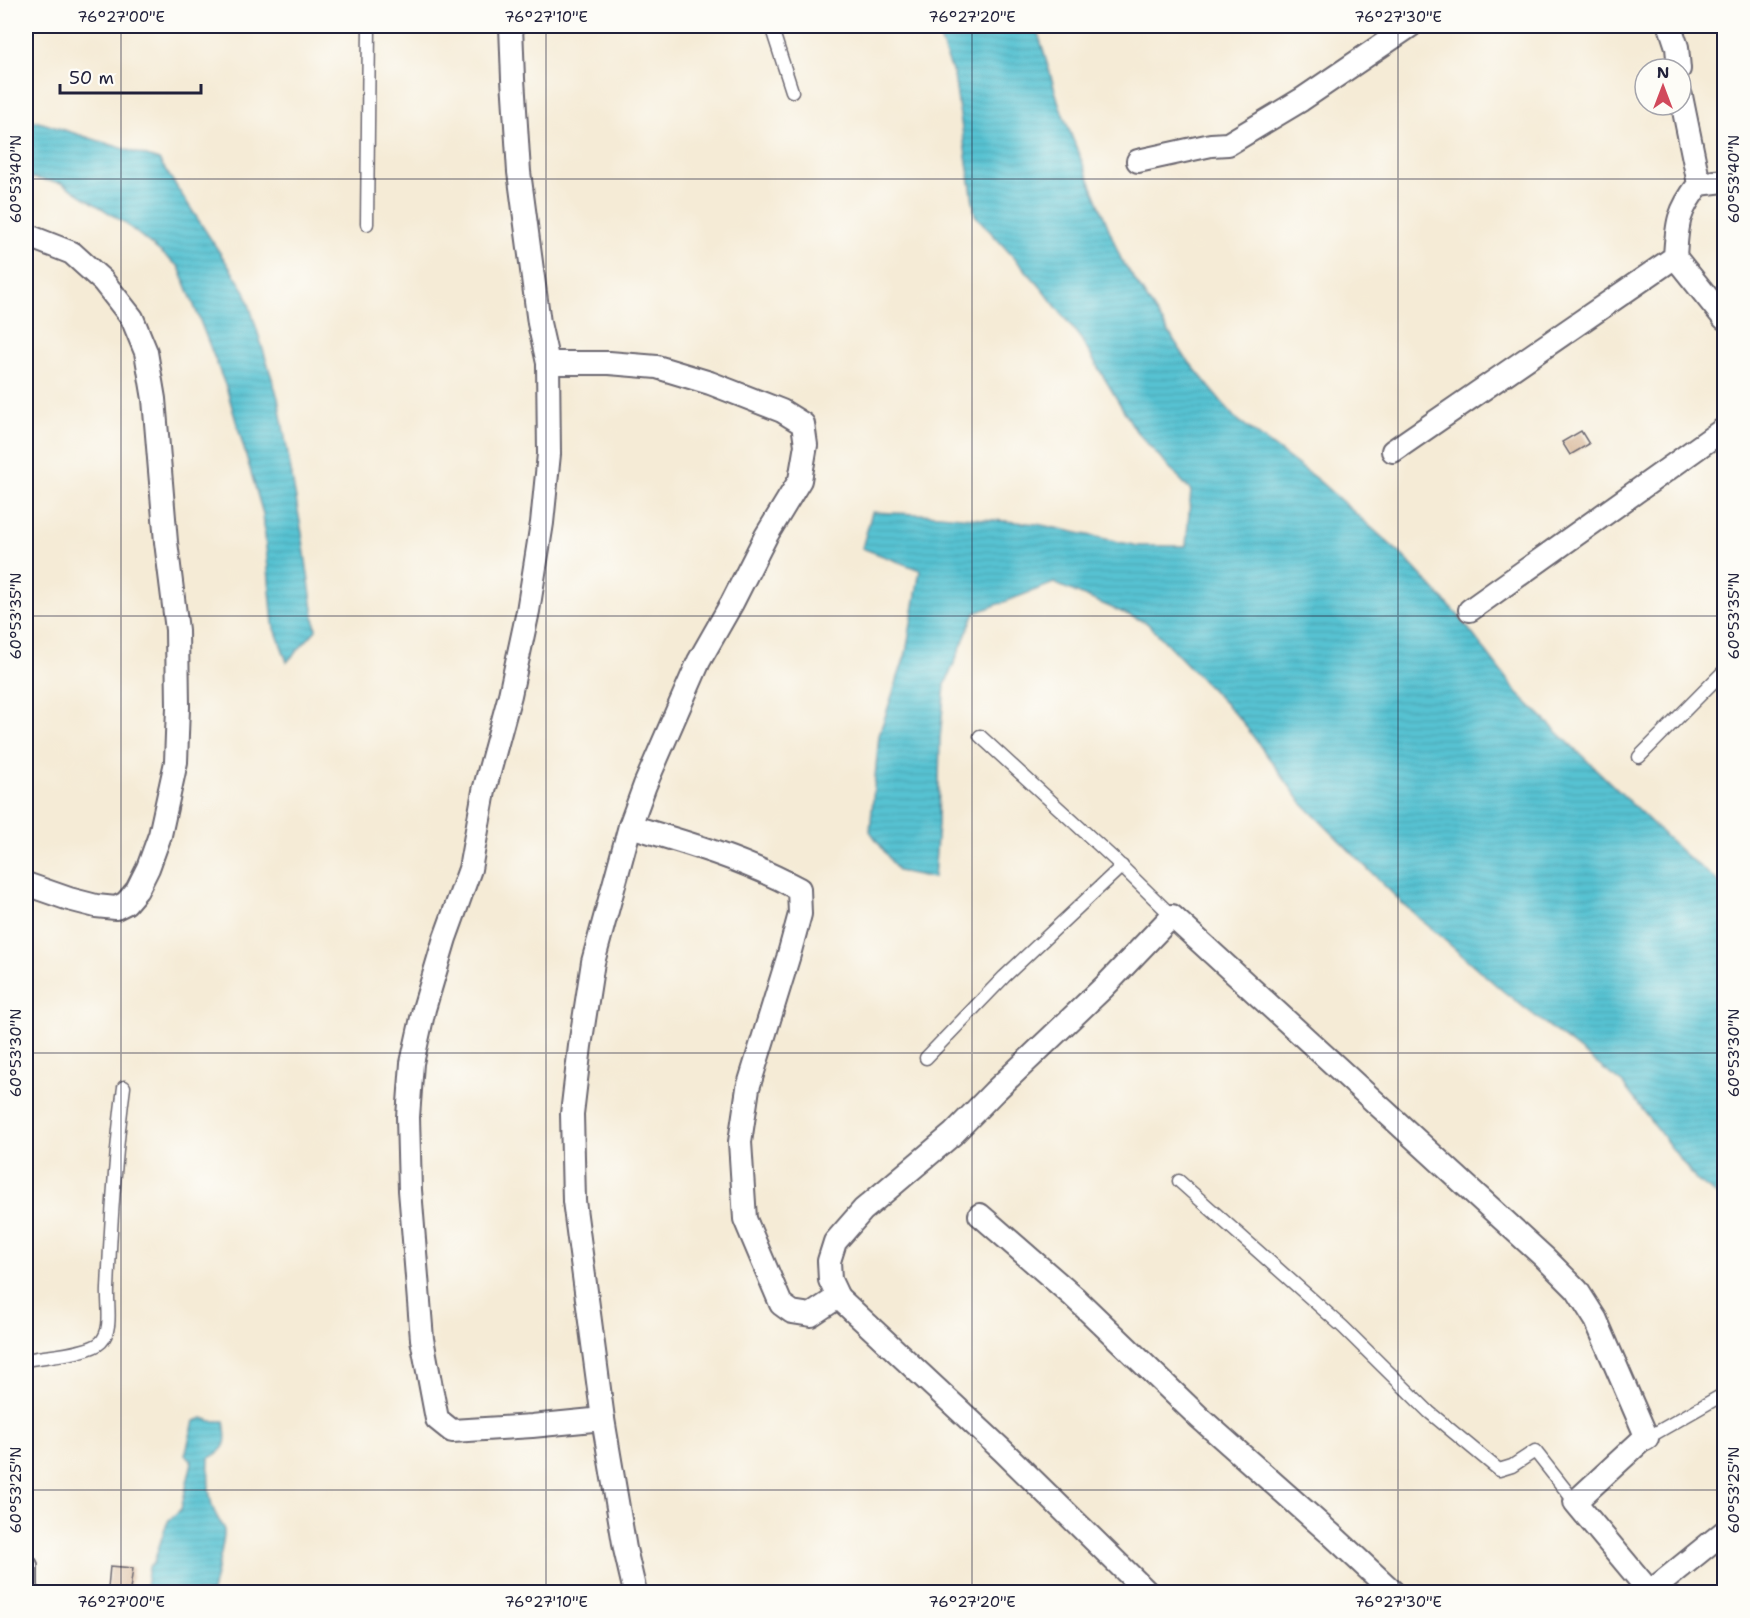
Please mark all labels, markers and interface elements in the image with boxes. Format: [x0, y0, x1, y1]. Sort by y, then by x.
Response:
text: 76°27'00"E [77, 7, 165, 27]
text: 76°27'10"E [504, 7, 588, 27]
text: 76°27'20"E [928, 7, 1016, 27]
text: 76°27'30"E [1354, 7, 1442, 27]
scale bar [60, 57, 201, 95]
north arrow [1633, 57, 1693, 117]
text: N [1657, 62, 1669, 83]
text: 50 m [69, 66, 114, 90]
text: 60°53'40"N [6, 135, 26, 223]
text: 60°53'40"N [1724, 135, 1744, 223]
text: 60°53'35"N [6, 573, 26, 660]
text: 60°53'35"N [1724, 573, 1744, 660]
text: 60°53'30"N [6, 1009, 26, 1097]
text: 60°53'30"N [1724, 1009, 1744, 1097]
text: 60°53'25"N [6, 1446, 26, 1534]
text: 60°53'25"N [1724, 1446, 1744, 1534]
text: 76°27'00"E [77, 1592, 165, 1612]
text: 76°27'10"E [504, 1592, 588, 1612]
text: 76°27'20"E [928, 1592, 1016, 1612]
text: 76°27'30"E [1354, 1592, 1442, 1612]

